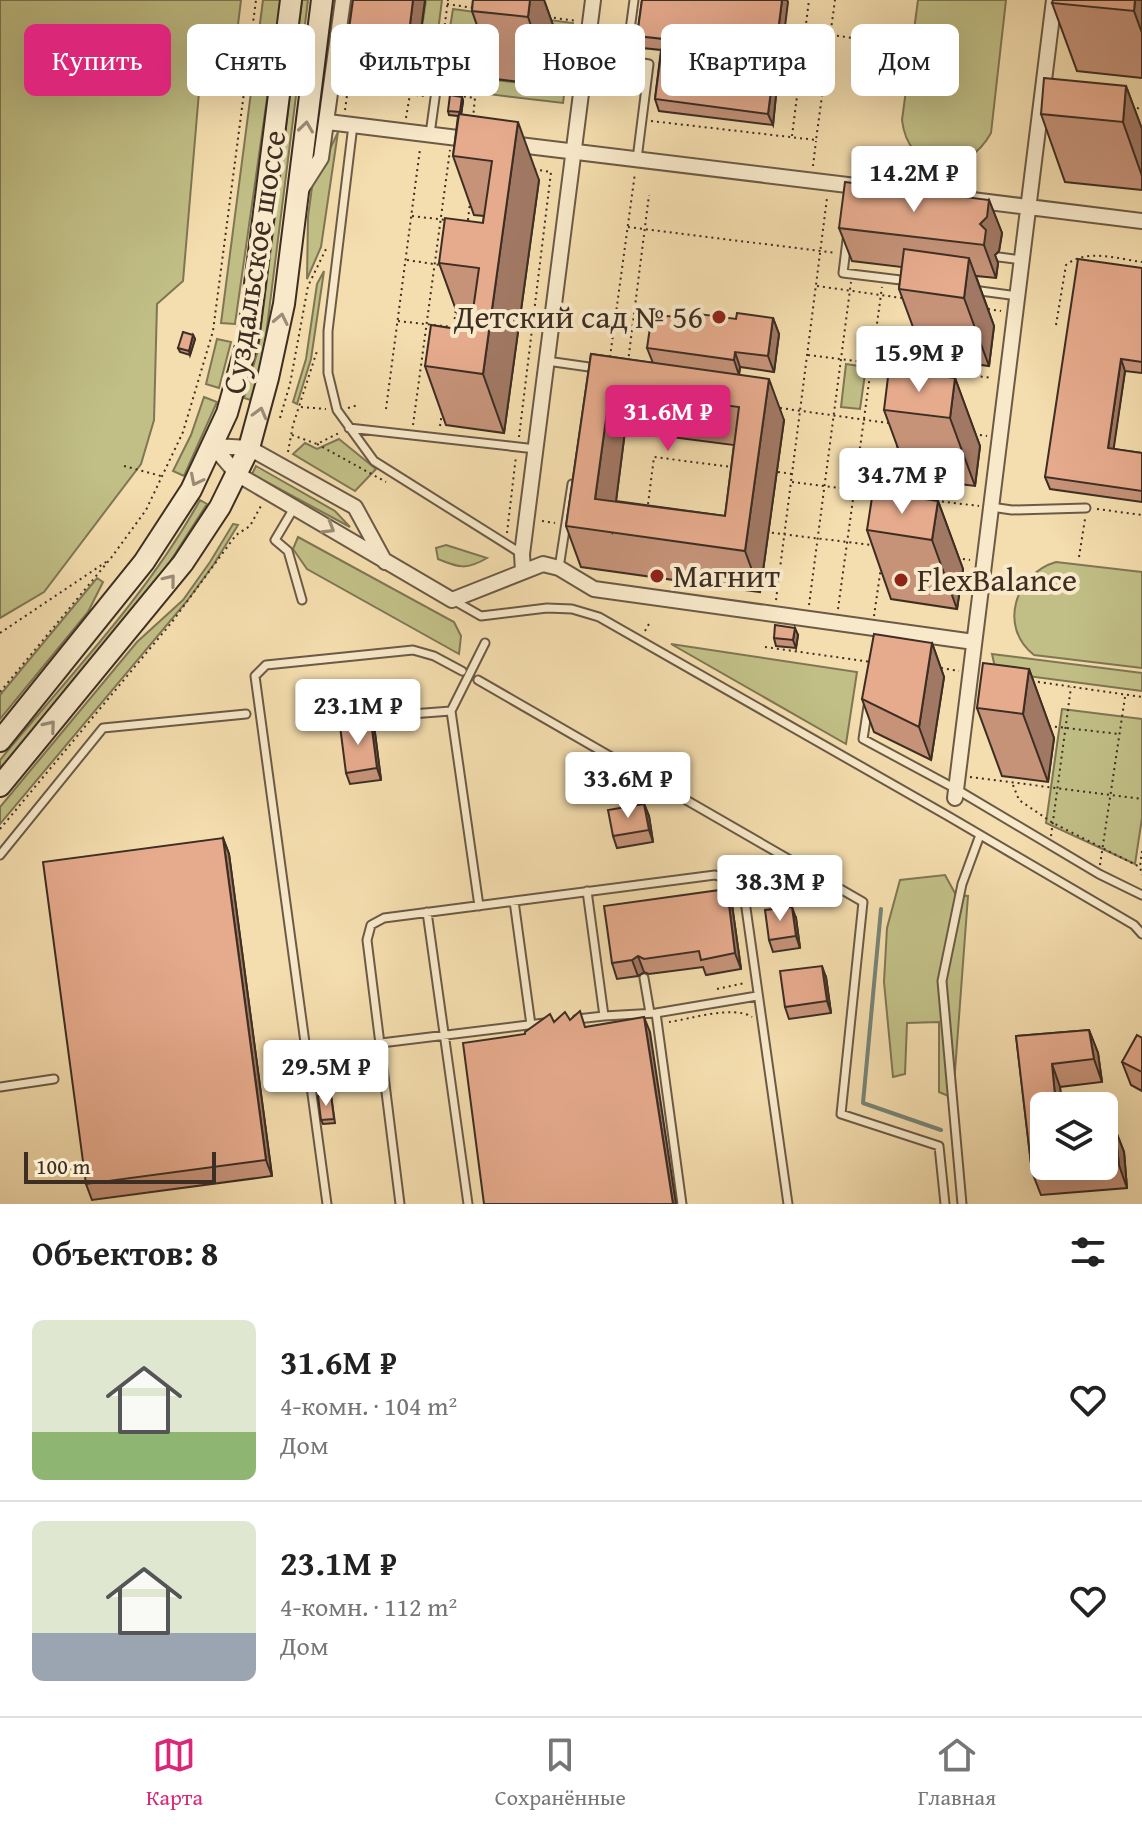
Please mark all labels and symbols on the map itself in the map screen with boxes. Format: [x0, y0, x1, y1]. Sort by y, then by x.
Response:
one-way arrow [297, 120, 314, 134]
street label: Суздальское шоссе [209, 127, 298, 397]
pin: 14.2M ₽ [840, 146, 988, 214]
place label: Детский сад № 56 [453, 293, 703, 340]
marker: Детский сад № 56 [710, 308, 728, 326]
one-way arrow [272, 313, 289, 327]
pin: 15.9M ₽ [845, 326, 993, 394]
pin: 31.6M ₽ [594, 385, 742, 453]
one-way arrow [250, 406, 267, 420]
pin: 34.7M ₽ [828, 448, 976, 516]
one-way arrow [190, 472, 205, 487]
one-way arrow [320, 518, 334, 534]
place label: Магнит [673, 552, 780, 599]
place label: FlexBalance [917, 556, 1077, 603]
marker: Магнит [648, 567, 666, 585]
marker: FlexBalance [892, 571, 910, 589]
one-way arrow [160, 574, 174, 589]
pin: 23.1M ₽ [284, 679, 432, 747]
one-way arrow [40, 721, 55, 736]
pin: 33.6M ₽ [554, 752, 702, 820]
pin: 38.3M ₽ [706, 855, 854, 923]
pin: 29.5M ₽ [252, 1040, 400, 1108]
scale bar [24, 1148, 216, 1184]

